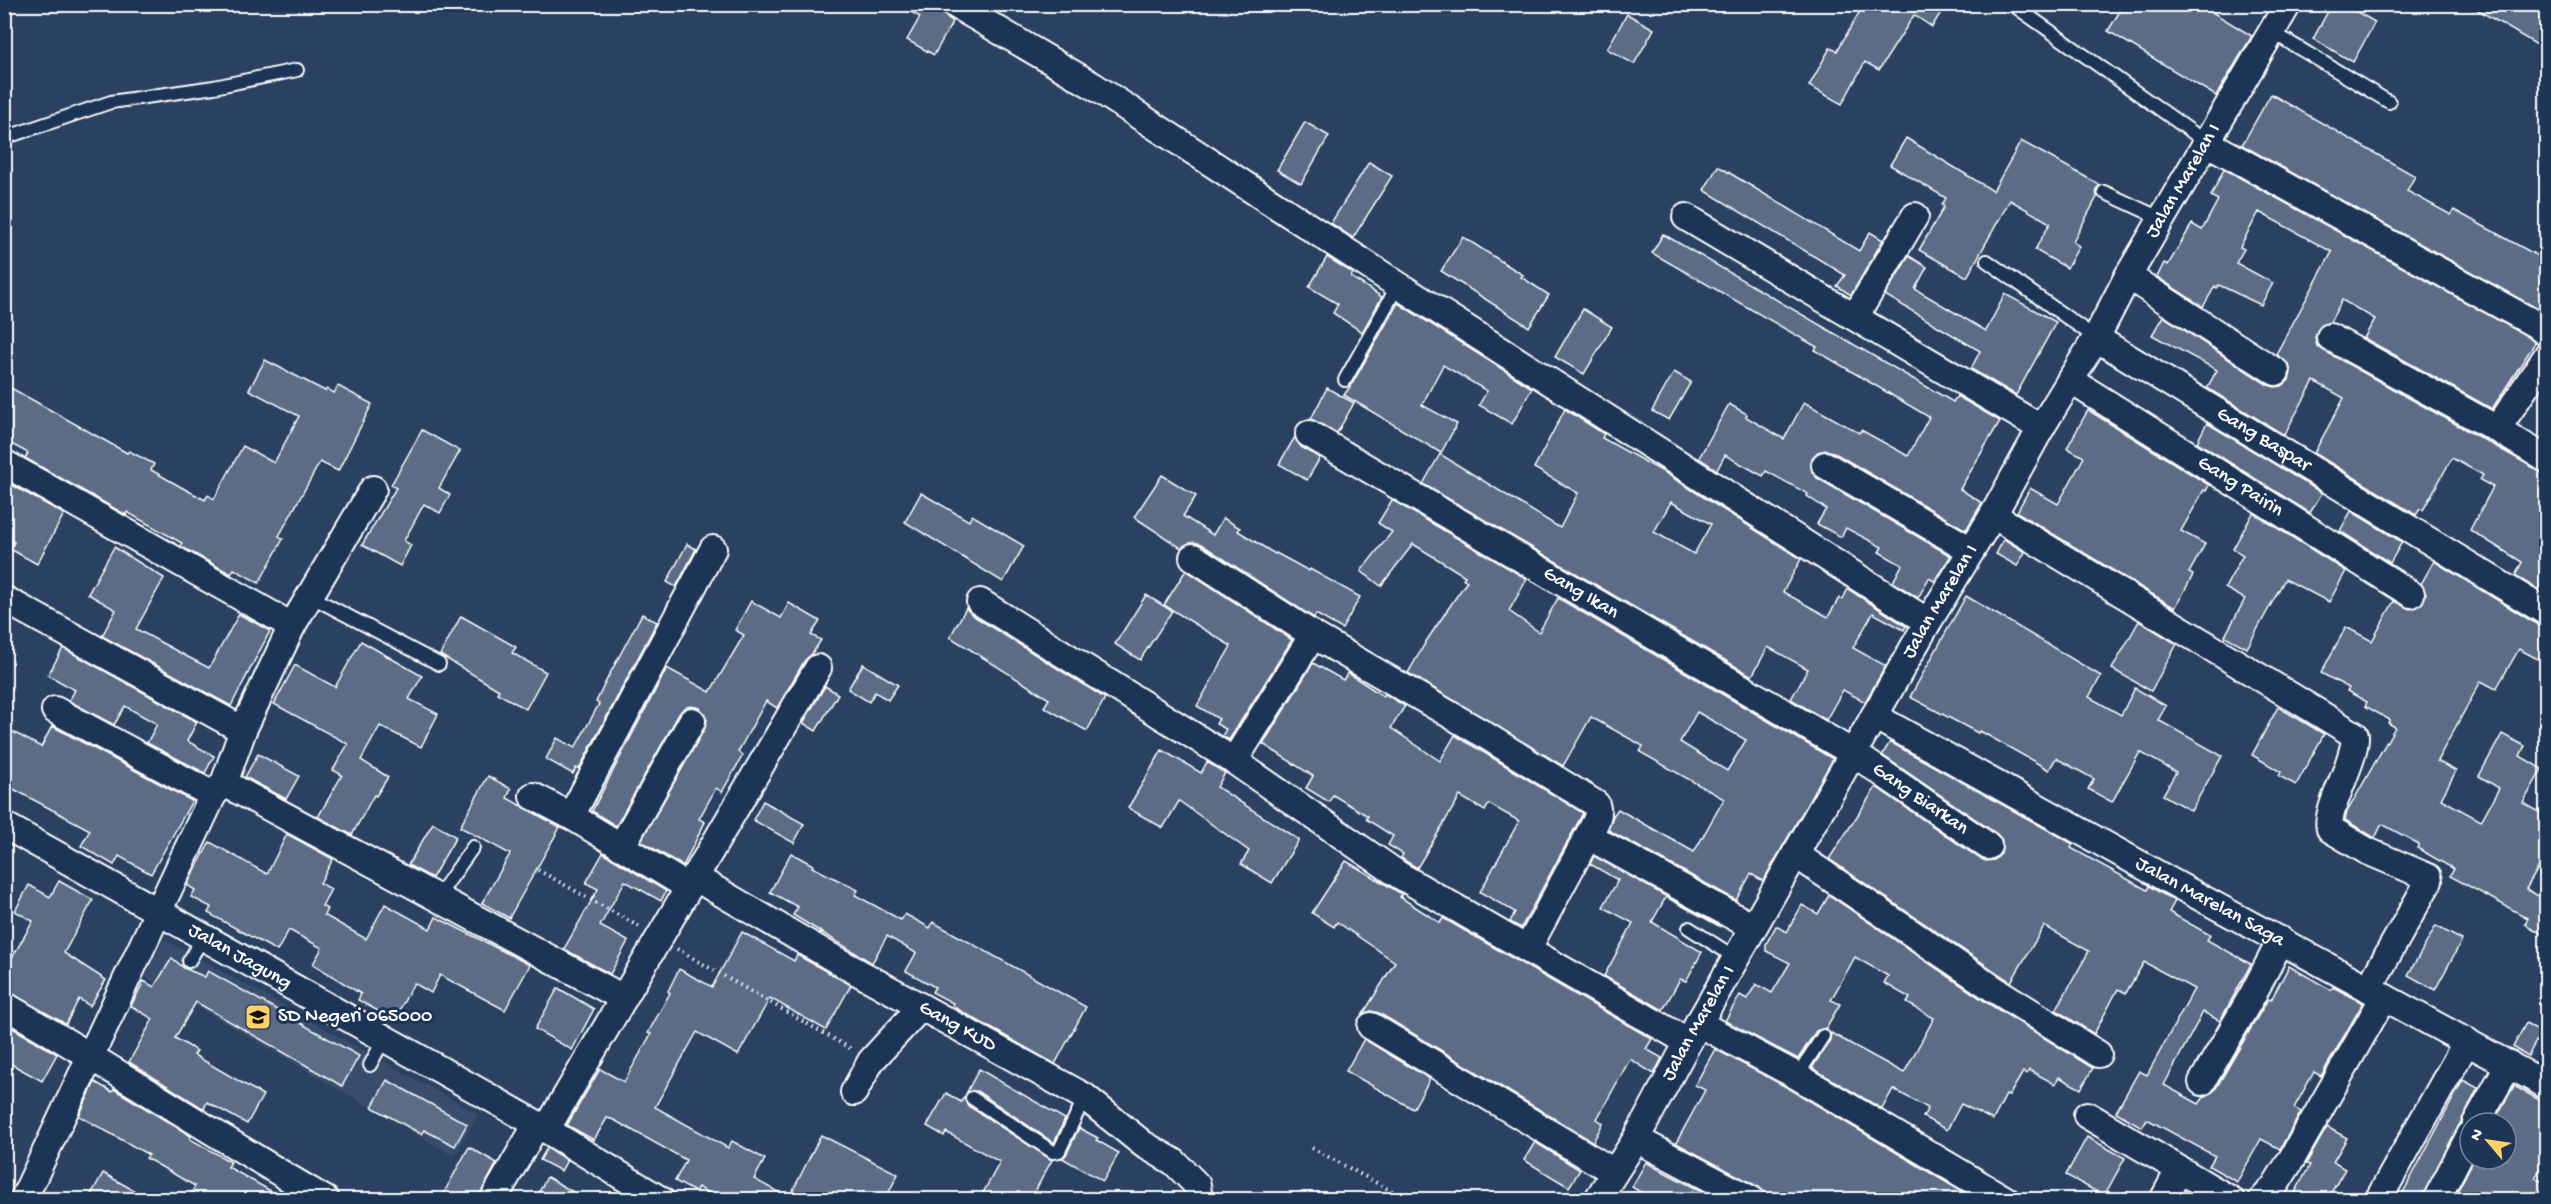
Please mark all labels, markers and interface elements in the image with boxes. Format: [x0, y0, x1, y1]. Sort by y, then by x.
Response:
street label: Jalan Marelan I [2141, 120, 2226, 242]
street label: Gang Baspar [2212, 403, 2316, 478]
street label: Gang Pairin [2193, 451, 2288, 523]
street label: Jalan Marelan I [1898, 541, 1984, 663]
street label: Gang Ikan [1539, 562, 1623, 625]
street label: Gang Biarkan [1867, 758, 1973, 841]
street label: Jalan Marelan Saga [2131, 852, 2289, 953]
street label: Jalan Jagung [184, 919, 295, 995]
street label: Jalan Marelan I [1658, 962, 1741, 1085]
street label: Gang KUD [915, 996, 1001, 1058]
school or university icon: SD Negeri 065000 [243, 1002, 273, 1032]
place label: SD Negeri 065000 [278, 1006, 432, 1029]
north arrow [2458, 1111, 2518, 1171]
text: N [2467, 1126, 2489, 1145]

